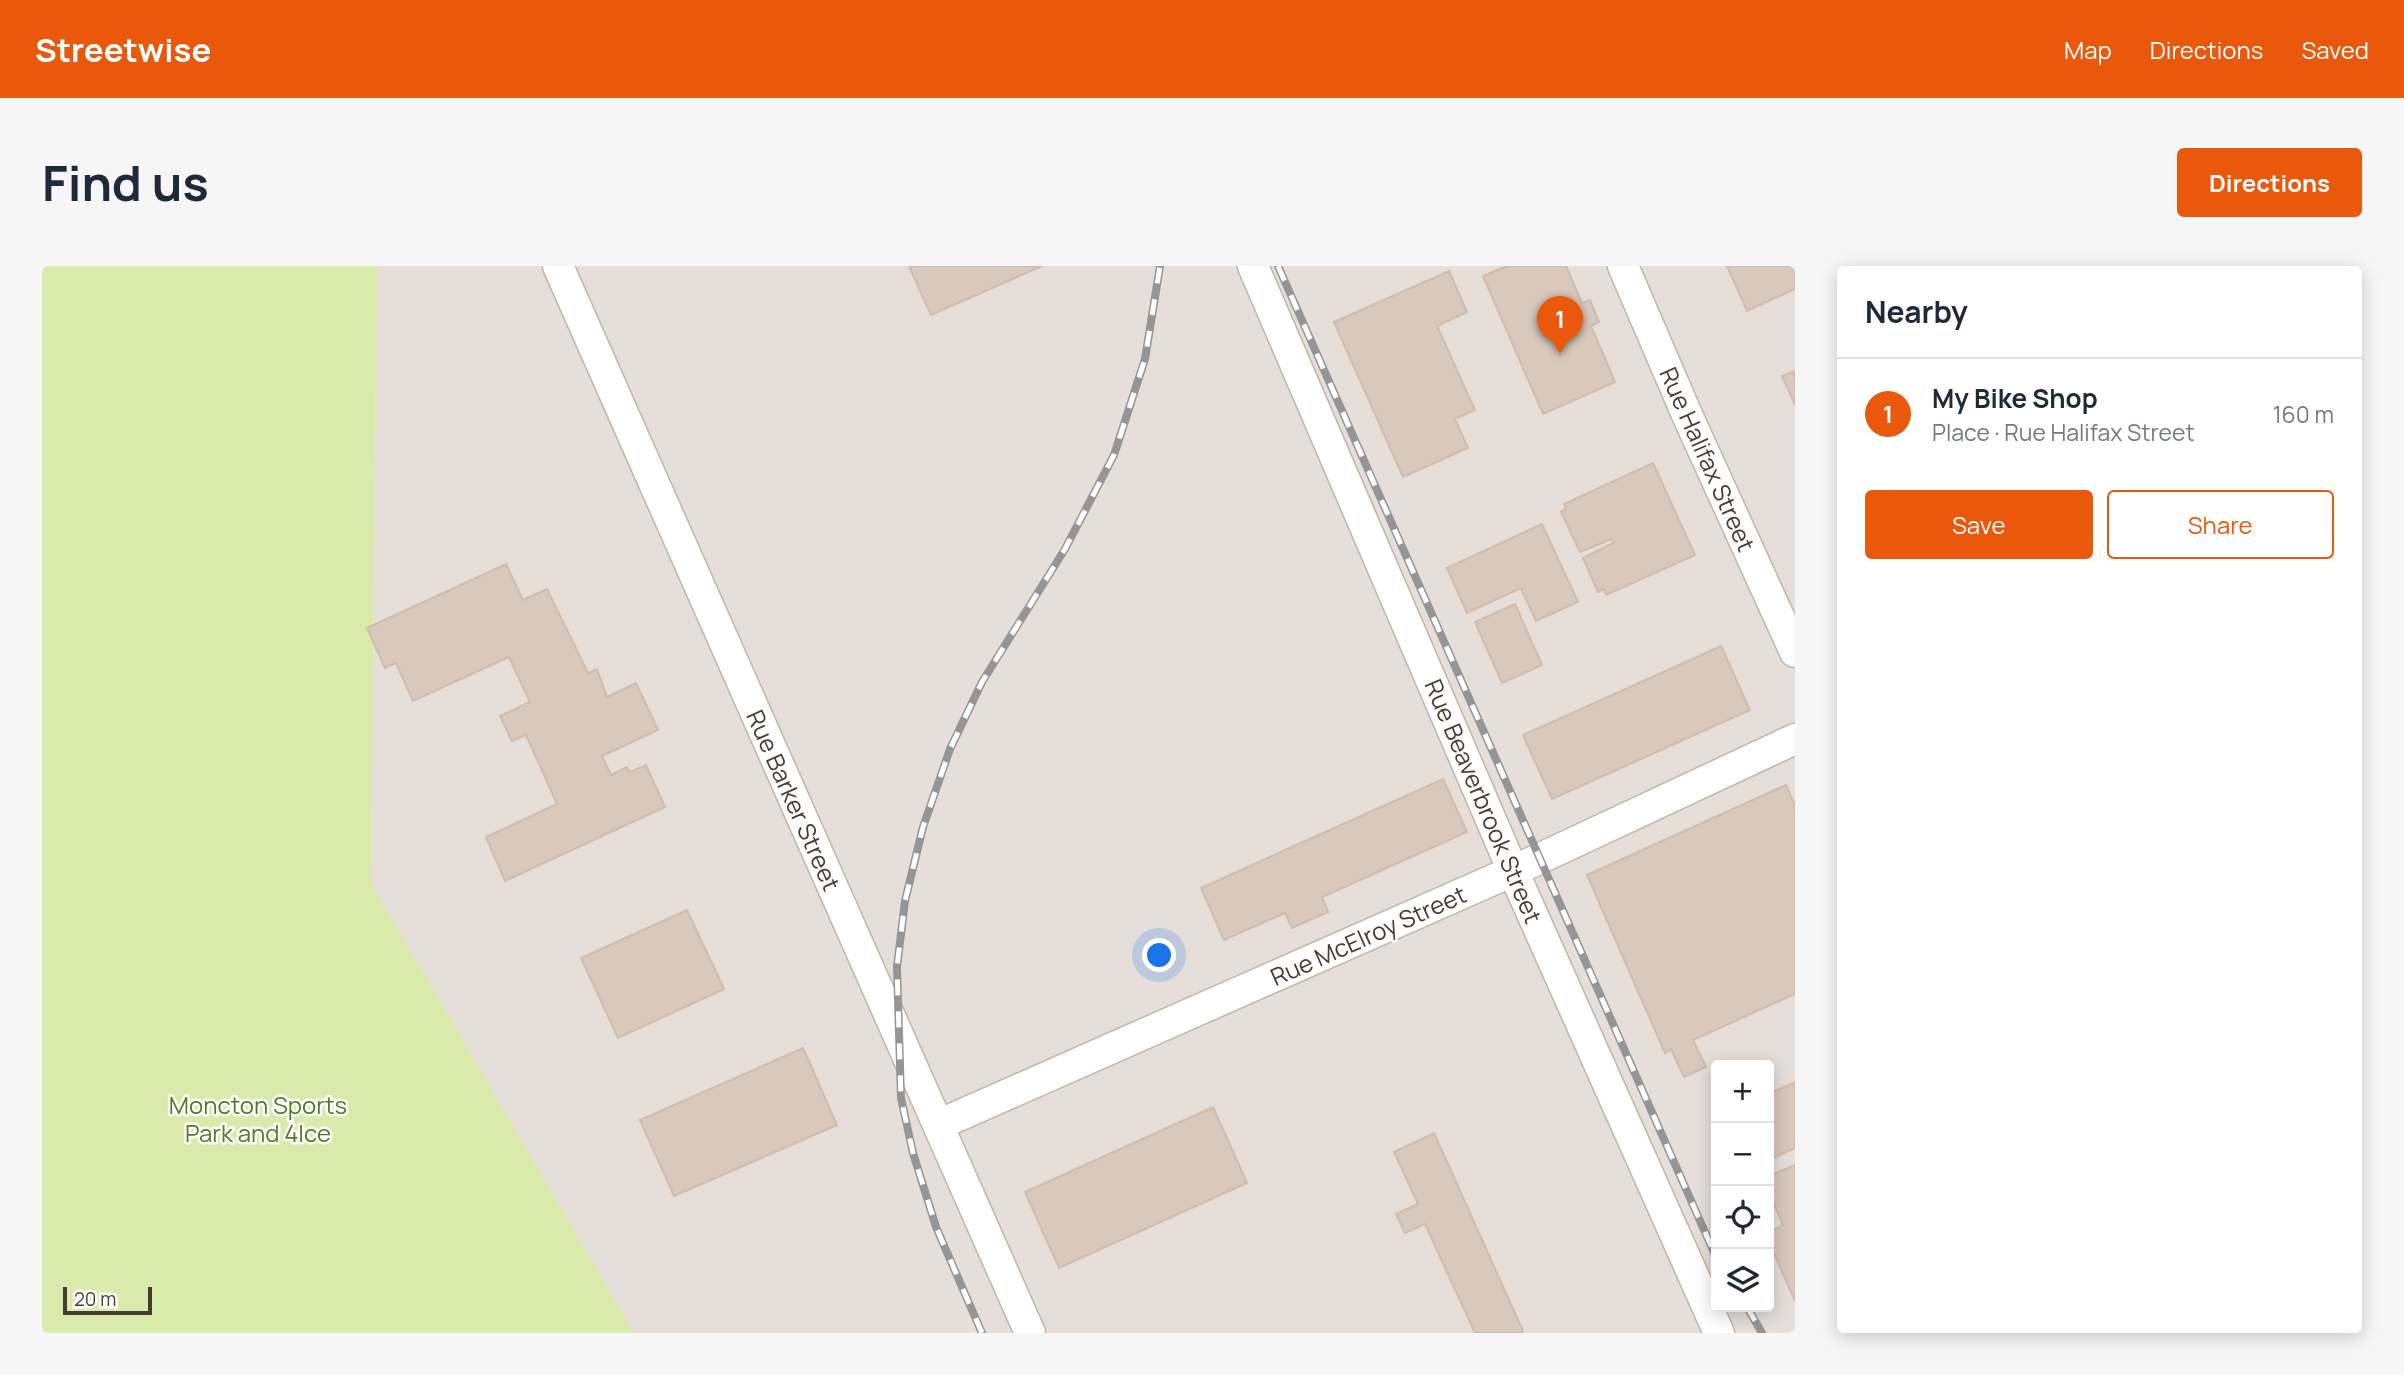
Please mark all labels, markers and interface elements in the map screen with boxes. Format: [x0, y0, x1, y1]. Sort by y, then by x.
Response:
text: Streetwise [35, 27, 211, 72]
text: Map [2064, 33, 2112, 66]
text: Directions [2150, 33, 2263, 66]
text: Saved [2301, 33, 2369, 66]
button: Directions [2177, 148, 2362, 217]
text: Find us [42, 149, 209, 216]
text: Nearby [1865, 291, 1968, 332]
pin: 1 [1537, 296, 1583, 354]
street label: Rue Halifax Street [1653, 362, 1763, 556]
text: My Bike Shop [1932, 380, 2098, 416]
text: 1 [1883, 398, 1893, 430]
text: 160 m [2273, 398, 2334, 430]
text: Place · Rue Halifax Street [1932, 416, 2195, 448]
button: Save [1865, 490, 2093, 559]
button: Share [2107, 490, 2334, 559]
street label: Rue Beaverbrook Street [1418, 674, 1550, 928]
street label: Rue Barker Street [739, 704, 849, 896]
street label: Rue McElroy Street [1265, 877, 1471, 993]
your location [1142, 938, 1176, 972]
map controls [1711, 1060, 1774, 1312]
button: + [1711, 1060, 1774, 1123]
park label: Moncton Sports Park and 4Ice [169, 1088, 347, 1149]
button: − [1711, 1123, 1774, 1186]
button: locate [1711, 1186, 1774, 1249]
button: layers [1711, 1249, 1774, 1312]
scale bar [63, 1284, 152, 1316]
text: 20 m [74, 1286, 116, 1312]

